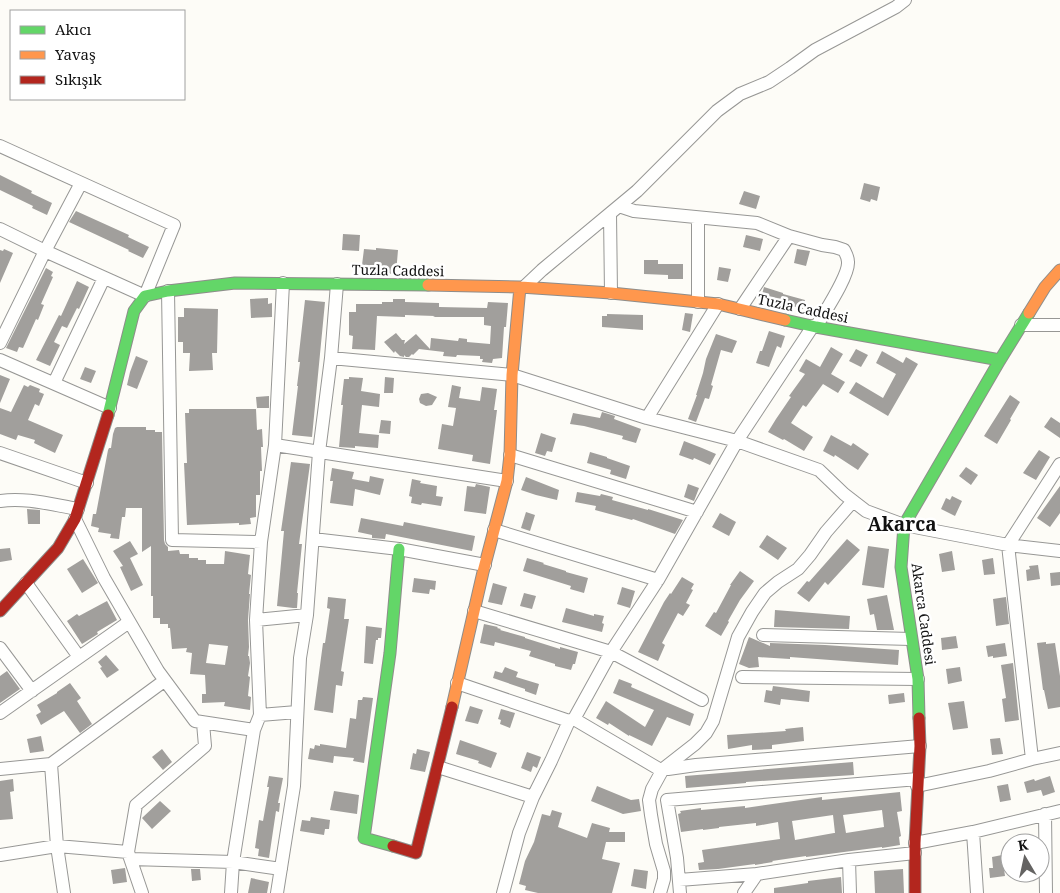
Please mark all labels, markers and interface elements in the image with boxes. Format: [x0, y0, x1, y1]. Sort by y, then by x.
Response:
legend [10, 10, 185, 100]
text: Akıcı [55, 19, 92, 39]
text: Yavaş [54, 44, 96, 64]
text: Sıkışık [55, 69, 102, 89]
street label: Tuzla Caddesi [352, 260, 445, 280]
street label: Tuzla Caddesi [756, 289, 851, 327]
district label: Akarca [867, 511, 937, 537]
street label: Akarca Caddesi [907, 562, 941, 667]
north arrow [1000, 833, 1050, 883]
text: K [1016, 834, 1030, 855]

